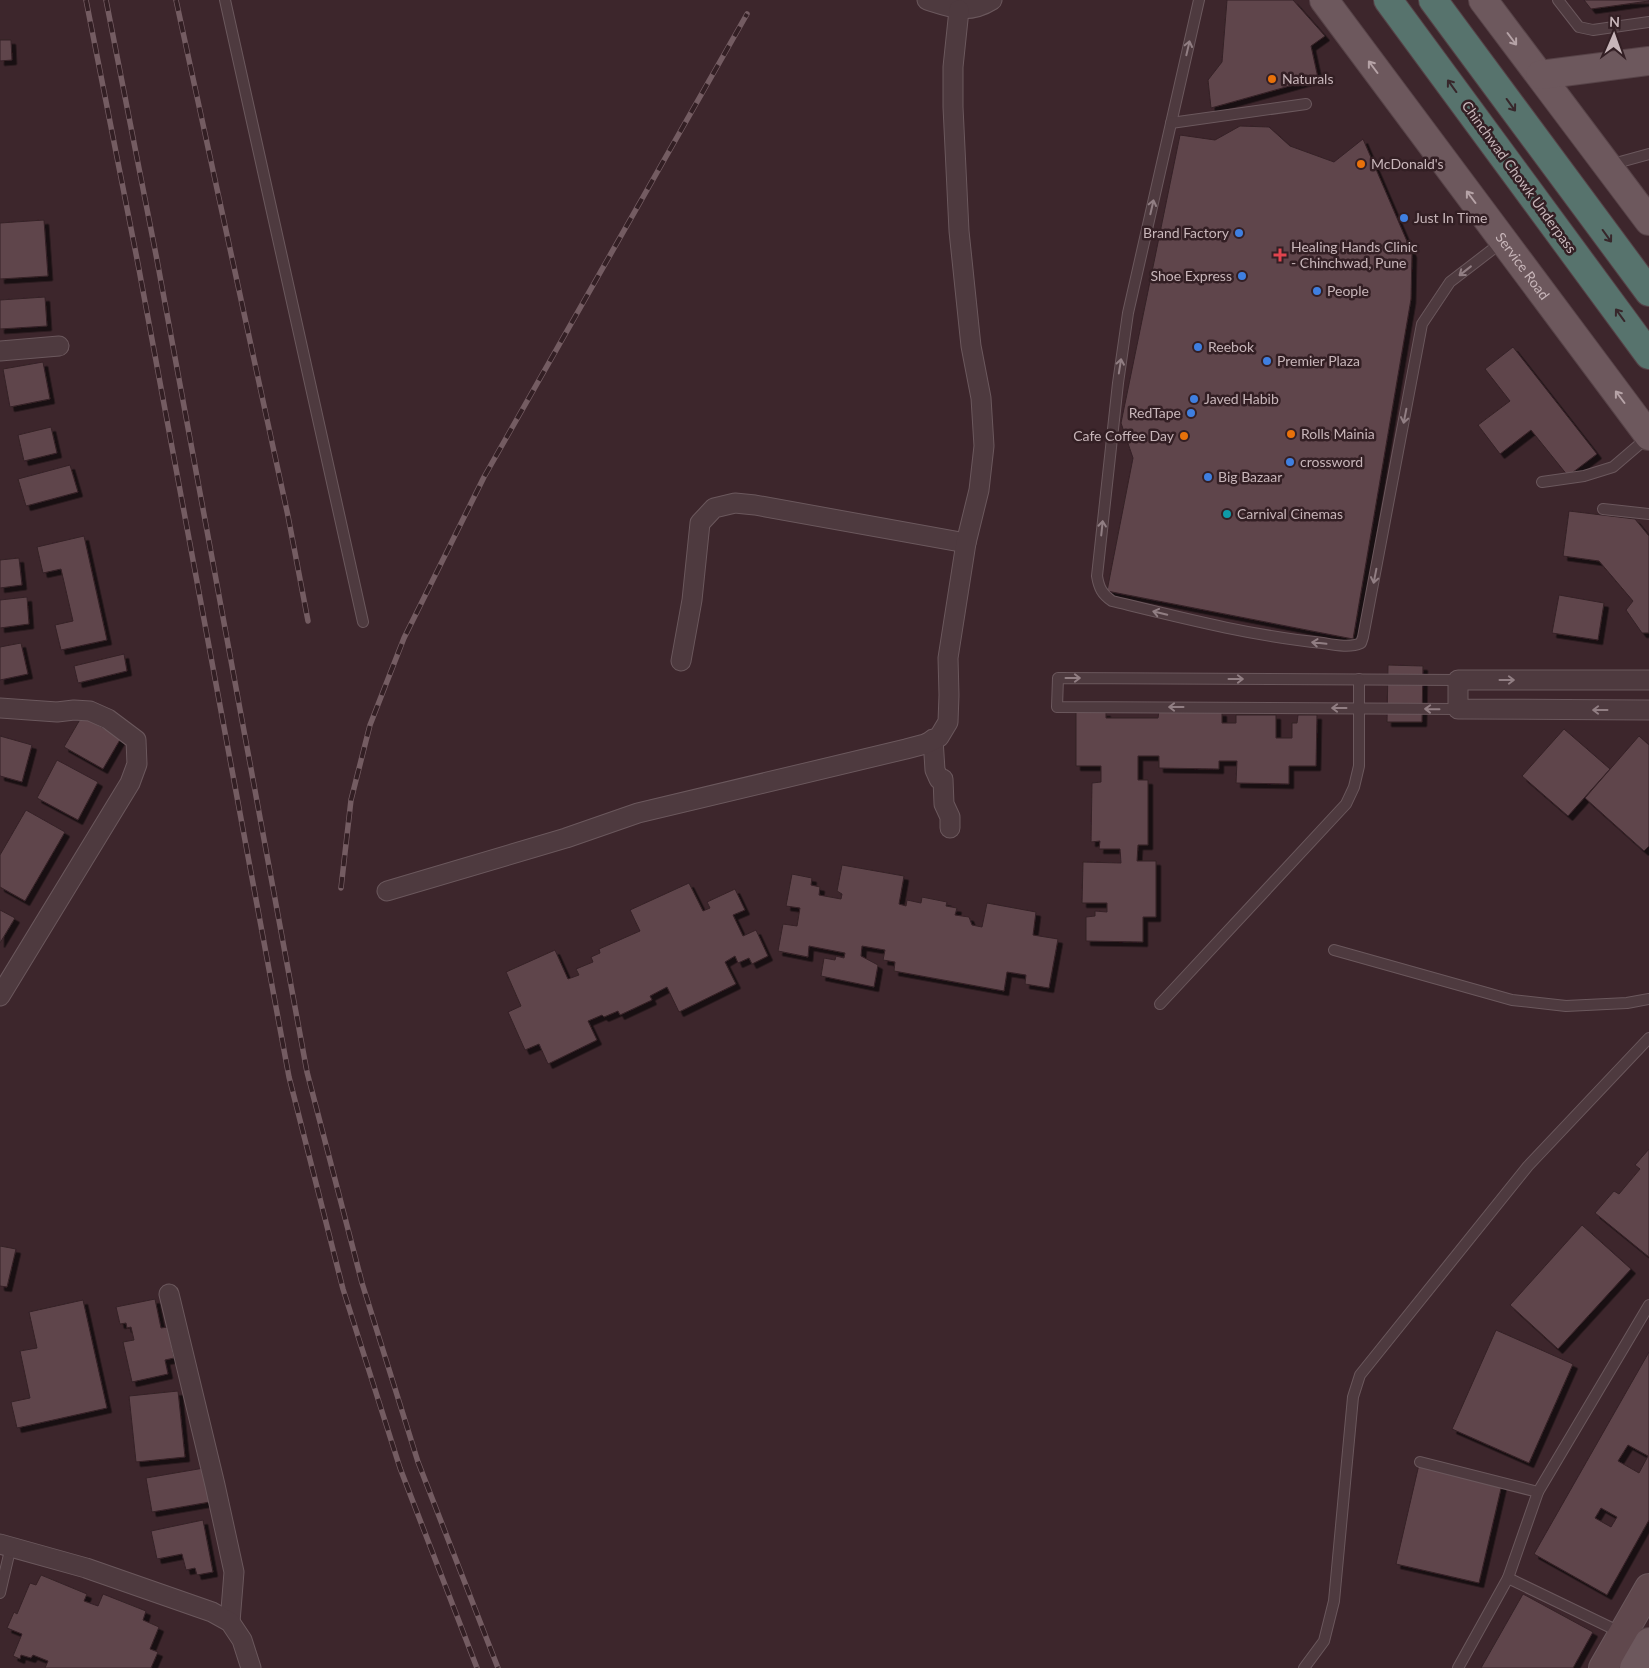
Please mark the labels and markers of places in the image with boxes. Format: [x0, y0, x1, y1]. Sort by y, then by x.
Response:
place label: Naturals [1282, 70, 1333, 87]
marker: Naturals [1266, 73, 1278, 85]
place label: McDonald's [1371, 155, 1444, 172]
marker: McDonald's [1355, 158, 1367, 170]
place label: Just In Time [1414, 209, 1487, 226]
marker: Just In Time [1398, 212, 1410, 224]
place label: Brand Factory [1143, 224, 1230, 241]
marker: Brand Factory [1233, 227, 1245, 239]
place label: Healing Hands Clinic - Chinchwad, Pune [1291, 238, 1418, 271]
marker: Healing Hands Clinic - Chinchwad, Pune [1273, 248, 1287, 262]
place label: Shoe Express [1151, 267, 1232, 284]
marker: Shoe Express [1236, 270, 1248, 282]
place label: People [1327, 282, 1369, 299]
marker: People [1311, 285, 1323, 297]
place label: Reebok [1208, 338, 1255, 355]
marker: Reebok [1192, 341, 1204, 353]
place label: Premier Plaza [1277, 352, 1360, 369]
marker: Premier Plaza [1261, 355, 1273, 367]
place label: Javed Habib [1204, 390, 1279, 407]
marker: Javed Habib [1188, 393, 1200, 405]
place label: RedTape [1129, 404, 1181, 421]
marker: RedTape [1185, 407, 1197, 419]
place label: Rolls Mainia [1301, 425, 1375, 442]
place label: Cafe Coffee Day [1073, 427, 1175, 444]
marker: Rolls Mainia [1285, 428, 1297, 440]
marker: Cafe Coffee Day [1178, 430, 1190, 442]
place label: crossword [1300, 453, 1363, 470]
marker: crossword [1284, 456, 1296, 468]
place label: Big Bazaar [1218, 468, 1282, 485]
marker: Big Bazaar [1202, 471, 1214, 483]
place label: Carnival Cinemas [1237, 505, 1343, 522]
marker: Carnival Cinemas [1221, 508, 1233, 520]

